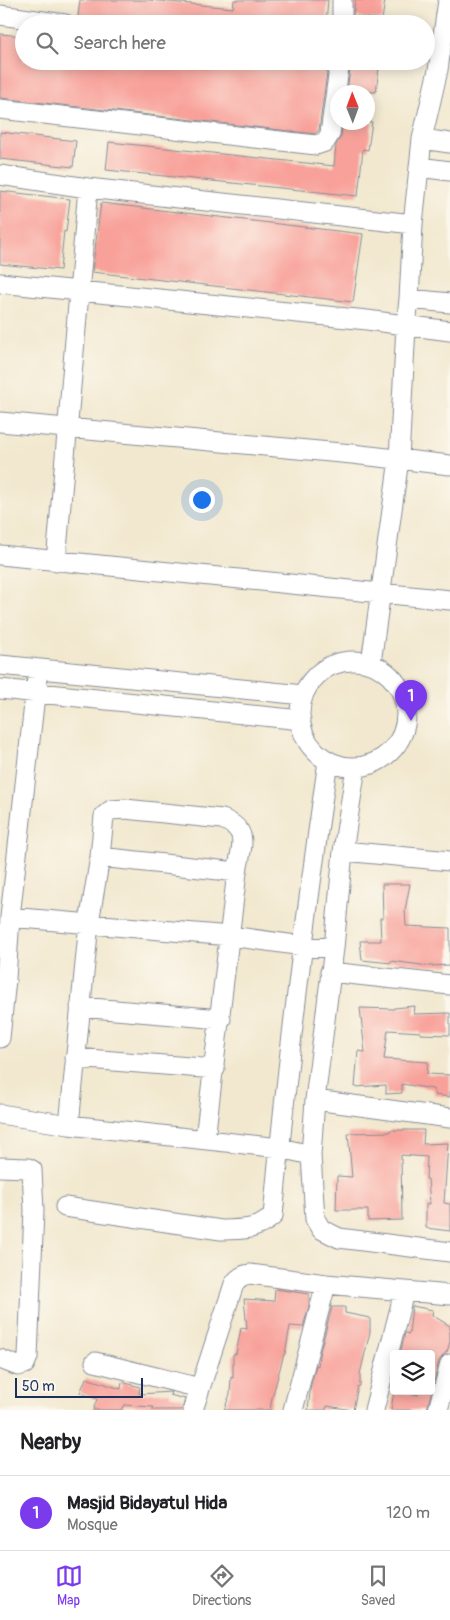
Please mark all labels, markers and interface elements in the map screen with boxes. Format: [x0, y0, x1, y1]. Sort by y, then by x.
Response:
search box [15, 15, 435, 70]
icon: search [33, 29, 61, 57]
text: Search here [73, 31, 166, 55]
north arrow [330, 85, 375, 130]
your location [189, 487, 215, 513]
pin: 1 [395, 680, 427, 721]
map controls [390, 1350, 435, 1395]
button: layers [390, 1350, 435, 1395]
scale bar [15, 1375, 142, 1398]
text: 50 m [22, 1378, 55, 1395]
text: Nearby [20, 1429, 81, 1456]
text: Masjid Bidayatul Hida [67, 1491, 227, 1515]
text: 1 [33, 1503, 39, 1523]
text: 120 m [386, 1503, 430, 1523]
text: Mosque [67, 1515, 118, 1535]
tab: Map [55, 1562, 83, 1609]
tab: Directions [192, 1562, 251, 1609]
tab: Saved [361, 1562, 395, 1609]

